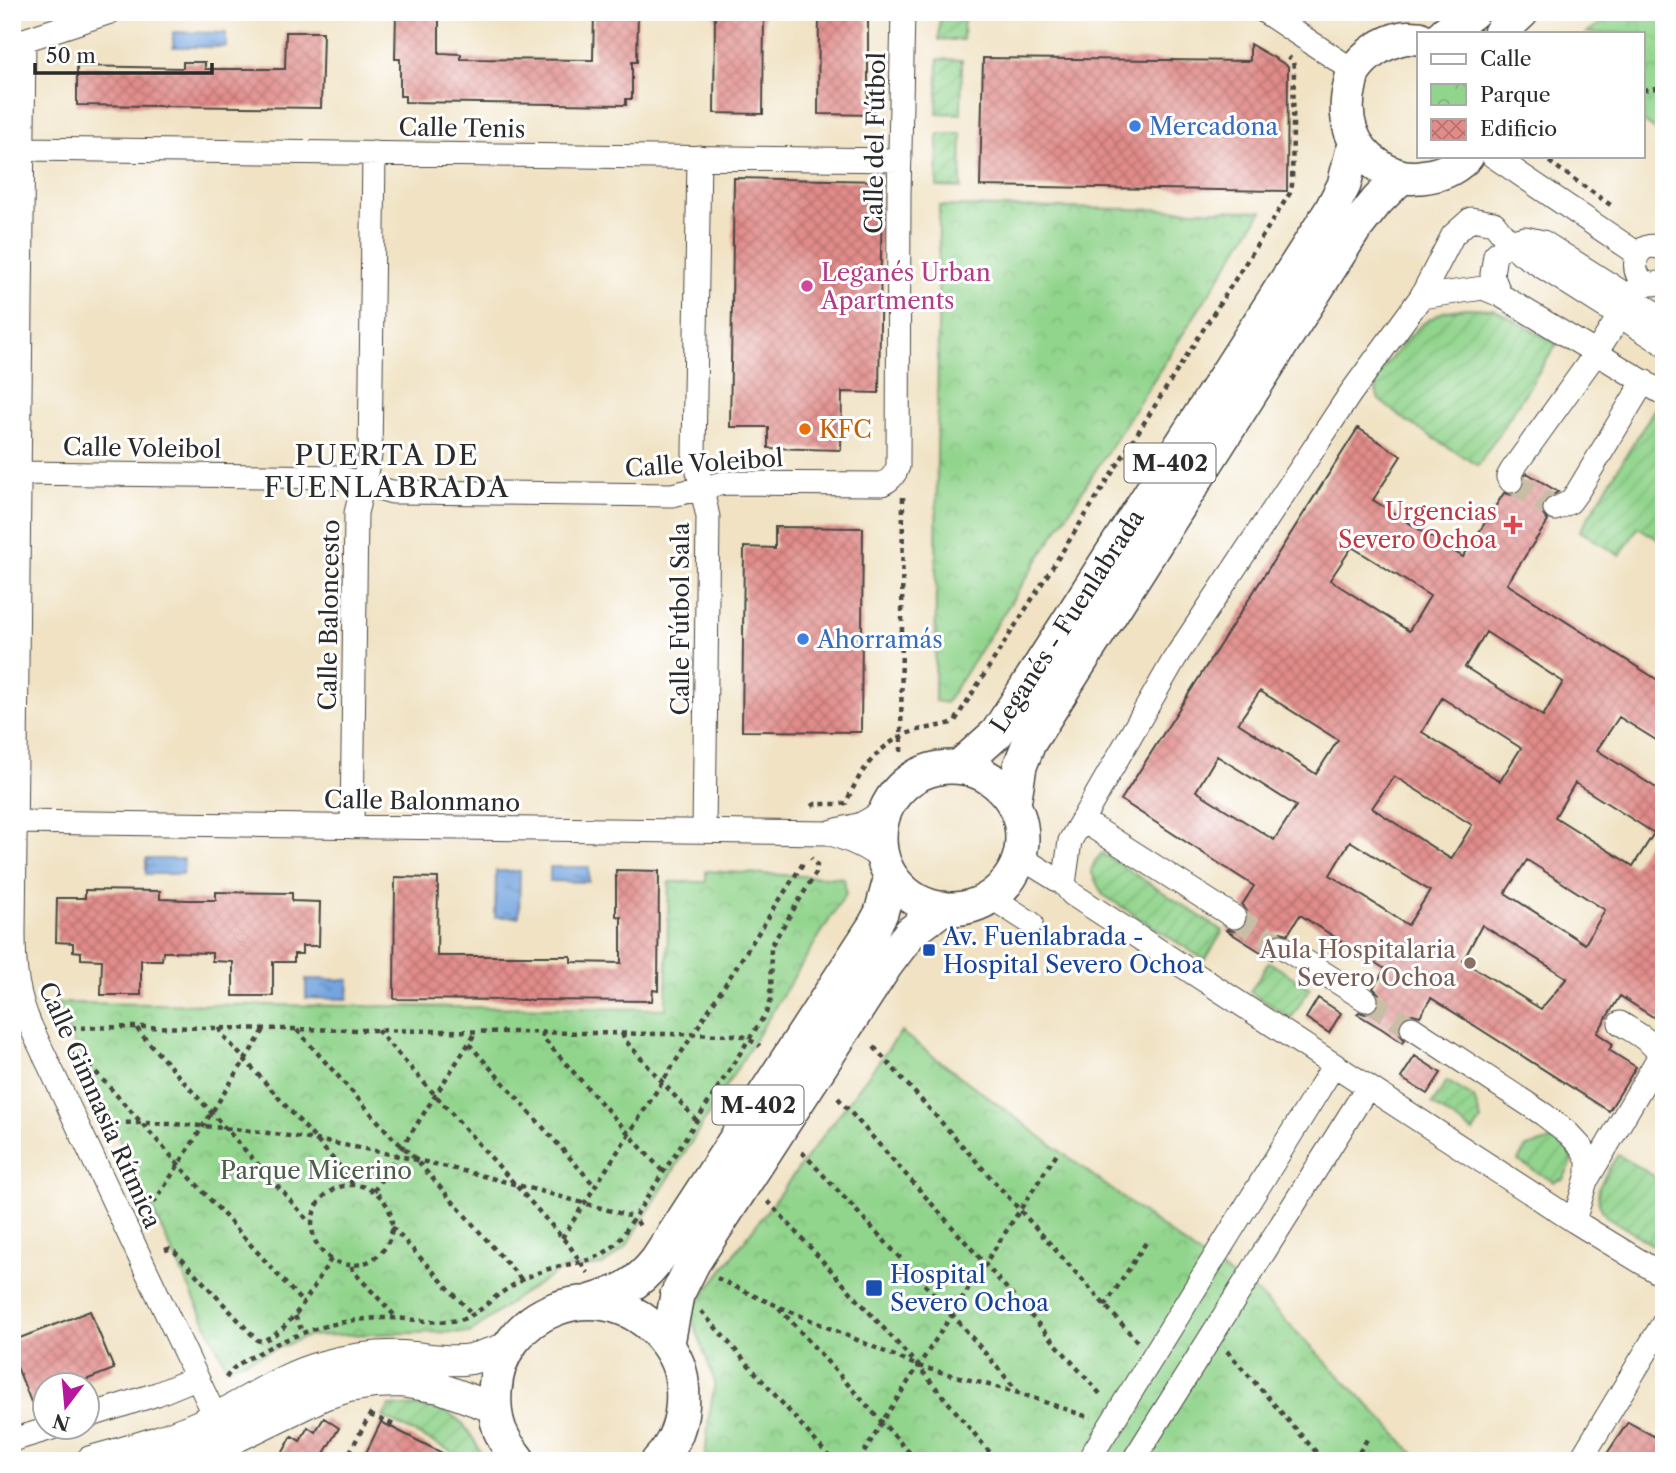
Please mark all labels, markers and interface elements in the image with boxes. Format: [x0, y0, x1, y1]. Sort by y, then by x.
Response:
scale bar [35, 32, 212, 76]
legend [1417, 32, 1644, 158]
text: 50 m [46, 43, 96, 68]
text: Calle [1480, 46, 1532, 71]
street label: Calle del Fútbol [859, 52, 891, 234]
text: Parque [1480, 82, 1551, 107]
street label: Calle Tenis [398, 112, 526, 144]
place label: Mercadona [1149, 112, 1279, 141]
text: Edificio [1480, 116, 1557, 141]
marker: Mercadona [1127, 118, 1143, 134]
place label: Leganés Urban Apartments [820, 258, 991, 315]
marker: Leganés Urban Apartments [799, 278, 815, 294]
place label: KFC [819, 415, 872, 444]
marker: KFC [797, 421, 813, 437]
street label: Calle Voleibol [63, 432, 221, 464]
district label: PUERTA DE FUENLABRADA [264, 438, 510, 504]
street label: Calle Voleibol [624, 443, 784, 483]
road number: M-402 [1124, 444, 1216, 482]
place label: Urgencias Severo Ochoa [1338, 497, 1497, 554]
street label: Leganés - Fuenlabrada [984, 504, 1150, 738]
marker: Urgencias Severo Ochoa [1503, 515, 1523, 535]
street label: Calle Baloncesto [313, 519, 345, 711]
street label: Calle Fútbol Sala [666, 522, 695, 716]
place label: Ahorramás [816, 625, 943, 654]
marker: Ahorramás [795, 631, 811, 647]
street label: Calle Balonmano [324, 785, 520, 817]
place label: Av. Fuenlabrada - Hospital Severo Ochoa [942, 922, 1204, 979]
place label: Aula Hospitalaria Severo Ochoa [1259, 935, 1456, 992]
marker: Av. Fuenlabrada - Hospital Severo Ochoa [921, 942, 937, 958]
marker: Aula Hospitalaria Severo Ochoa [1462, 955, 1478, 971]
street label: Calle Gimnasia Rítmica [33, 977, 168, 1233]
road number: M-402 [712, 1086, 804, 1124]
park label: Parque Micerino [220, 1156, 412, 1185]
place label: Hospital Severo Ochoa [890, 1260, 1049, 1317]
marker: Hospital Severo Ochoa [864, 1278, 884, 1298]
north arrow [32, 1372, 102, 1442]
text: N [50, 1409, 73, 1435]

